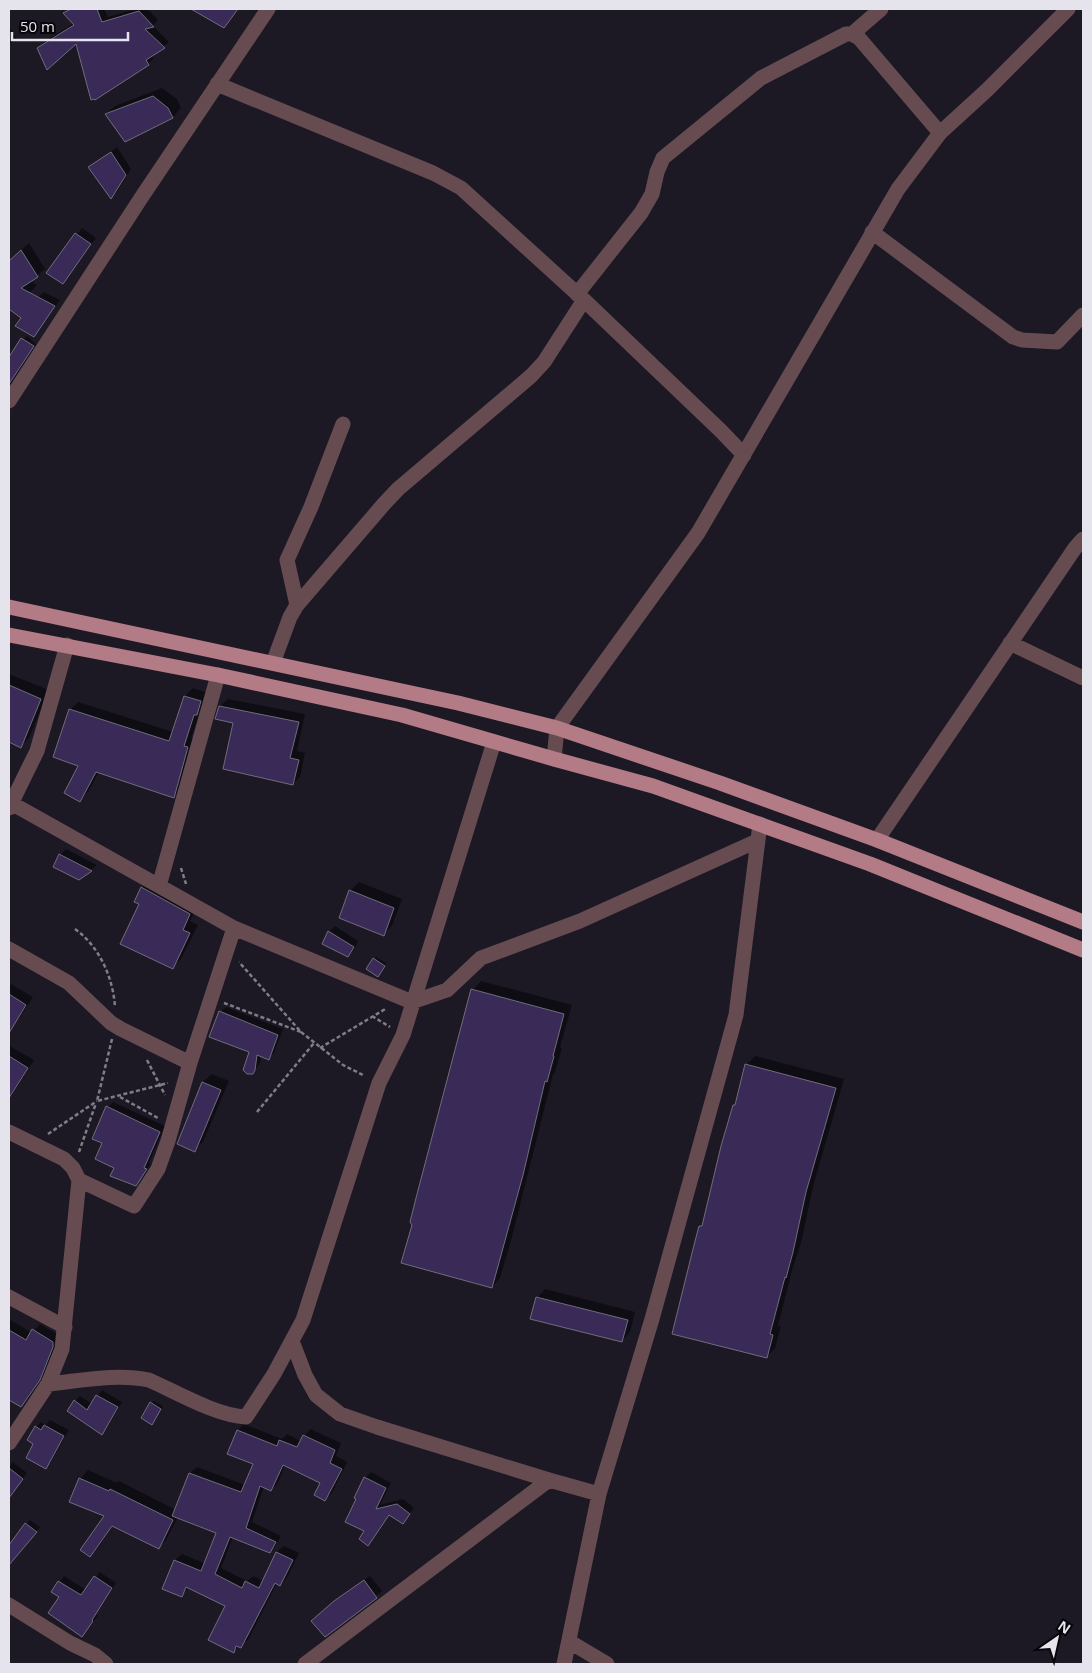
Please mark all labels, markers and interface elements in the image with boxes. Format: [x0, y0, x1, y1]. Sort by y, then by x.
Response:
scale bar [12, 10, 129, 42]
text: 50 m [20, 16, 55, 36]
north arrow [1032, 1613, 1082, 1663]
text: N [1055, 1616, 1075, 1638]

